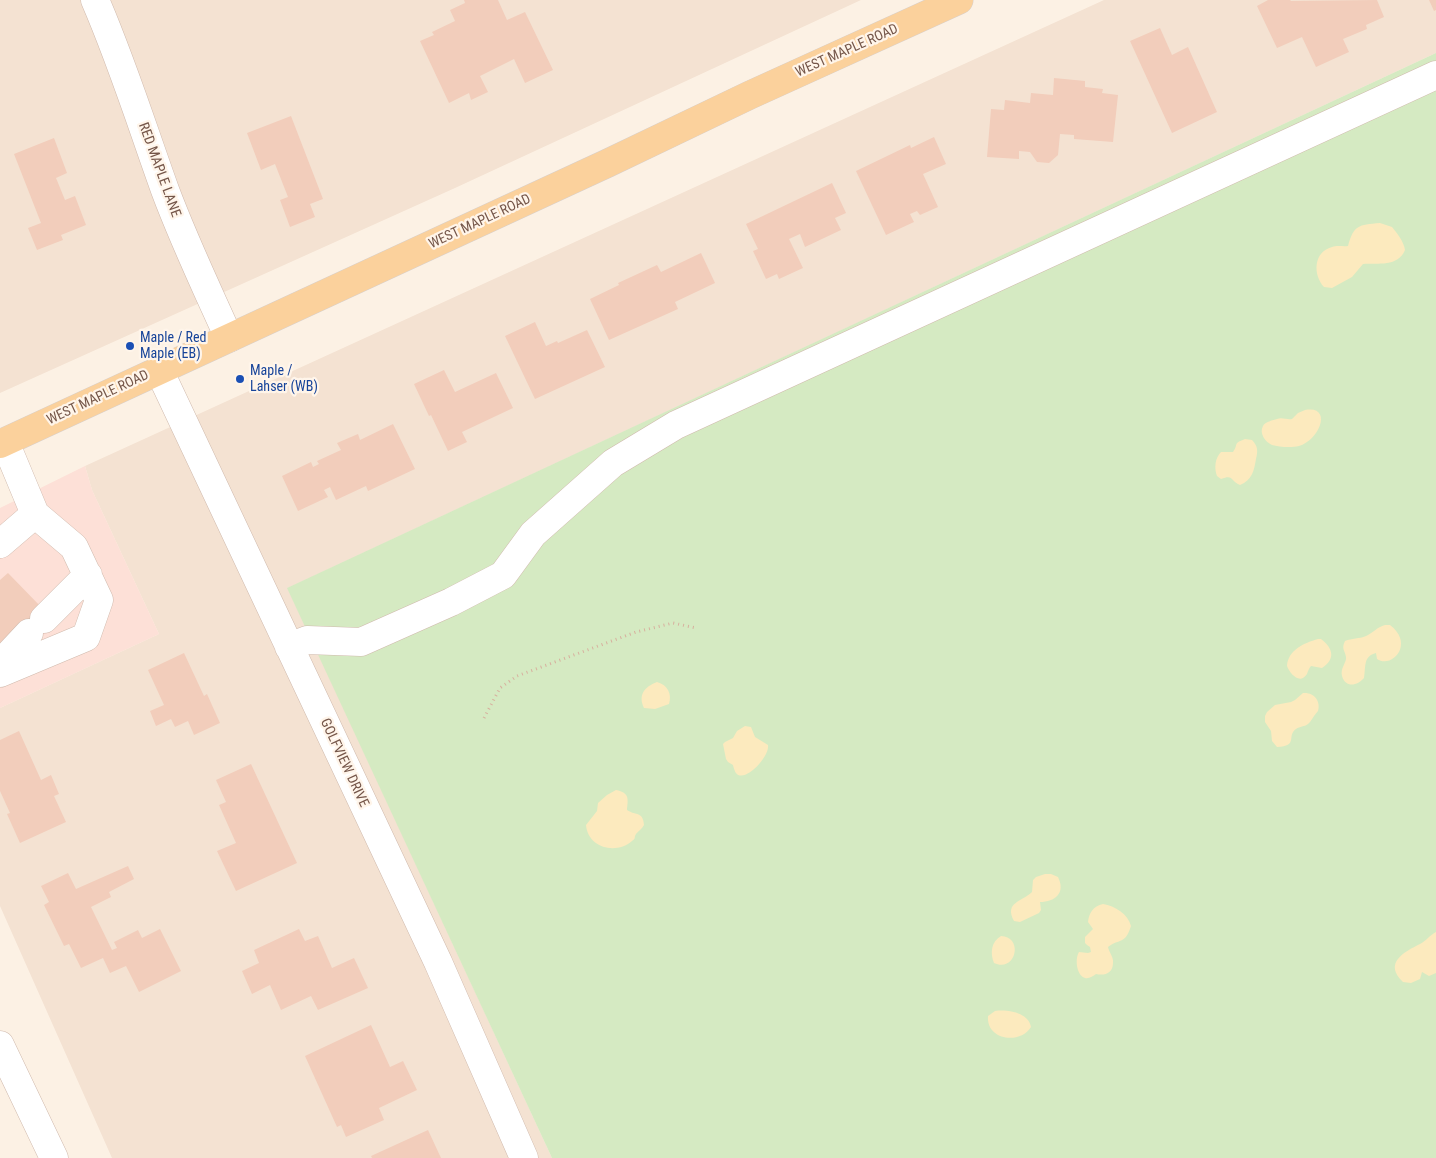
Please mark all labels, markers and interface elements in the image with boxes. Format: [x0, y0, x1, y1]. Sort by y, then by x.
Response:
street label: WEST MAPLE ROAD [793, 21, 901, 81]
street label: RED MAPLE LANE [134, 120, 184, 220]
street label: WEST MAPLE ROAD [426, 191, 534, 253]
place label: Maple / Red Maple (EB) [140, 330, 207, 362]
marker: Maple / Red Maple (EB) [124, 340, 136, 352]
place label: Maple / Lahser (WB) [250, 363, 318, 396]
street label: WEST MAPLE ROAD [44, 367, 152, 429]
marker: Maple / Lahser (WB) [234, 373, 246, 385]
street label: GOLFVIEW DRIVE [316, 716, 372, 810]

